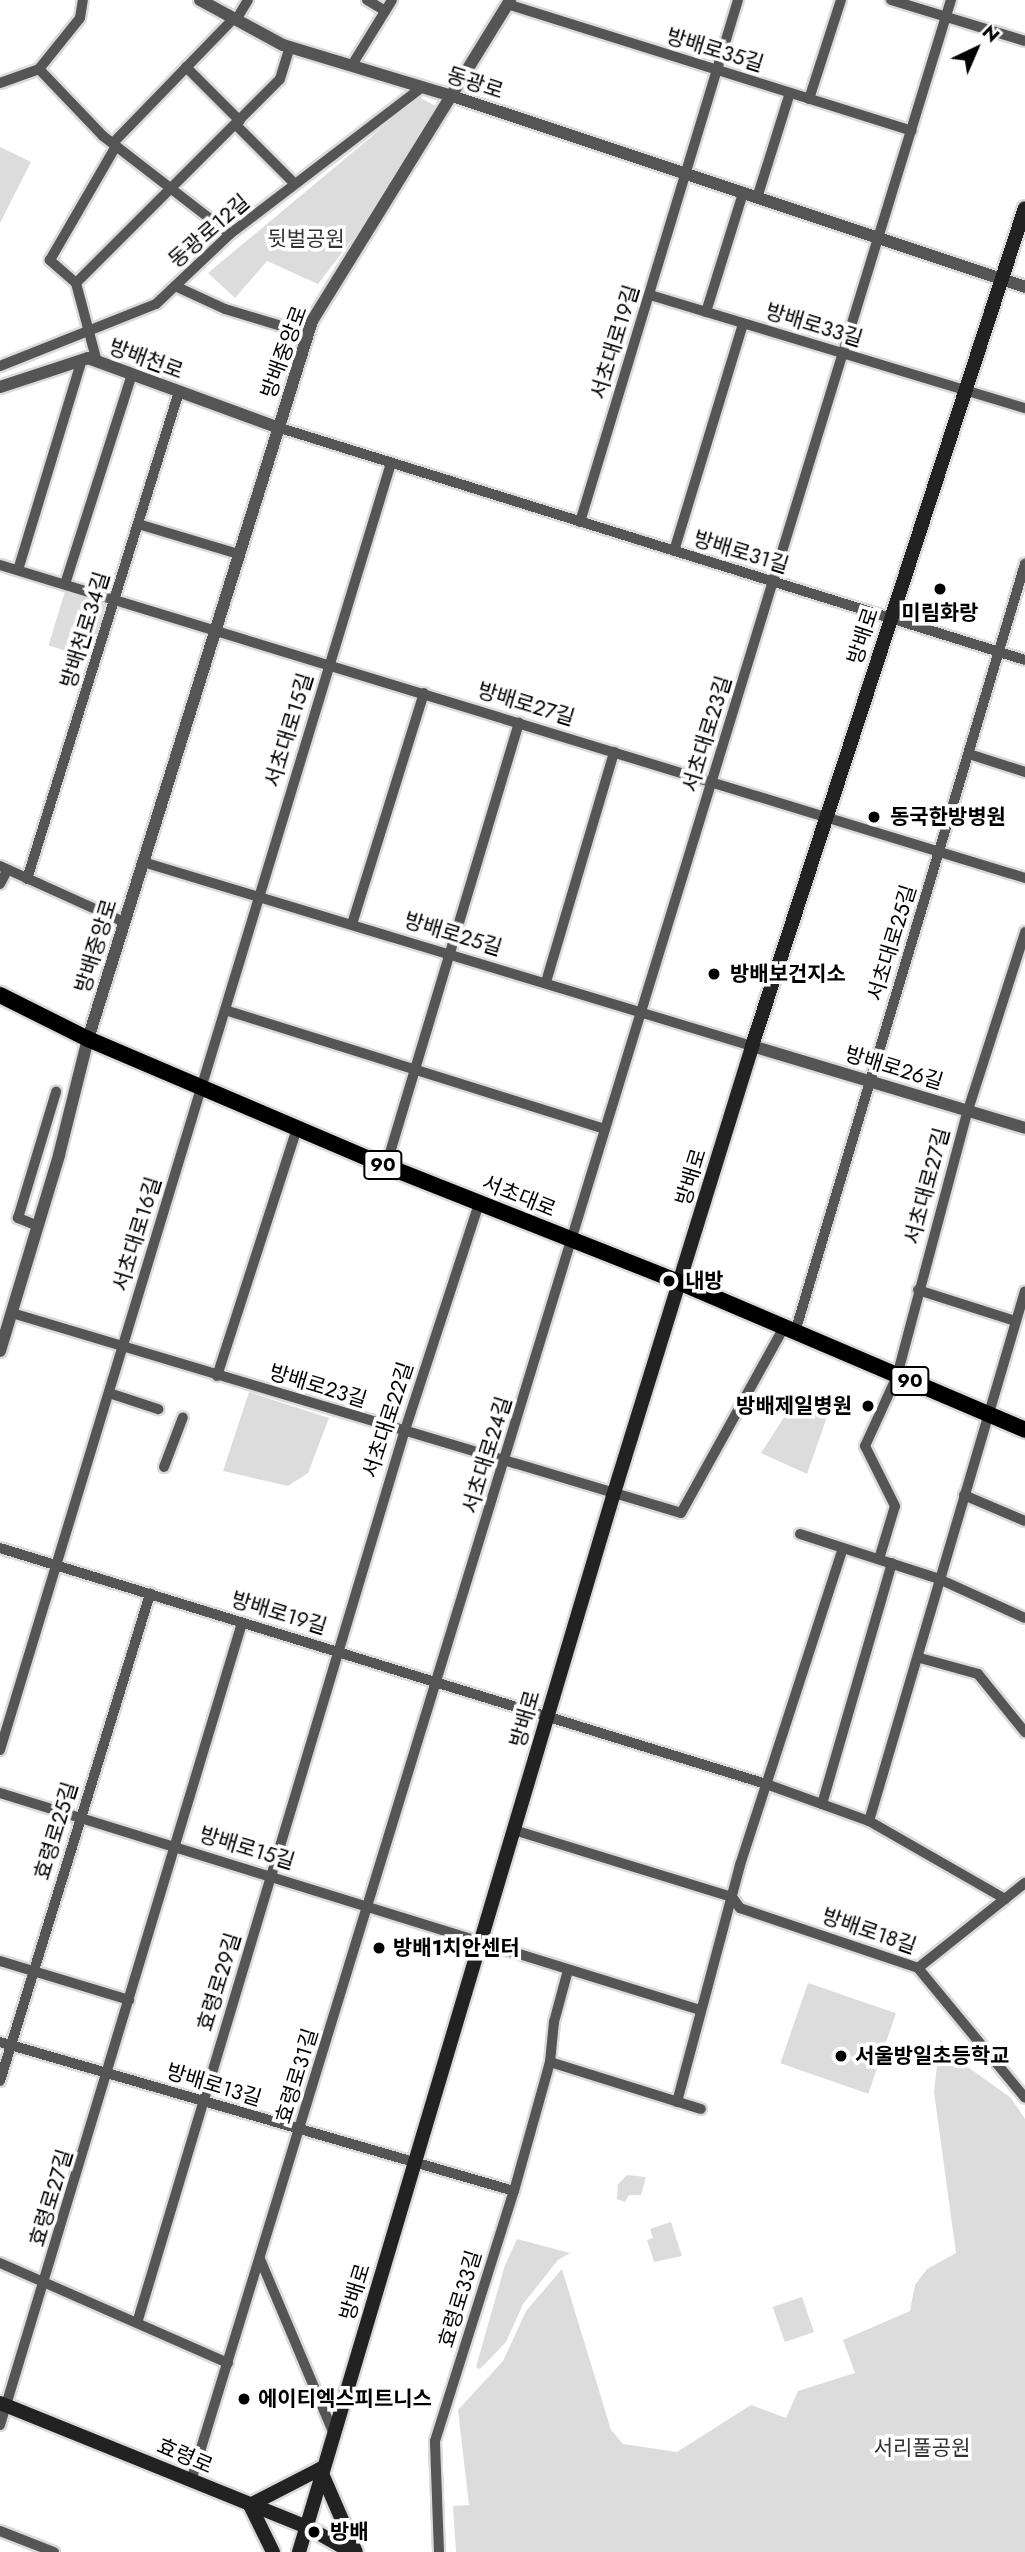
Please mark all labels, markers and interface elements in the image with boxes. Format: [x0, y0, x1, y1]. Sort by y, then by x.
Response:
north arrow [941, 14, 1011, 84]
text: N [976, 19, 1006, 48]
street label: 방배로35길 [663, 23, 767, 77]
street label: 동광로 [444, 62, 506, 104]
street label: 동광로12길 [163, 189, 255, 273]
park label: 뒷벌공원 [267, 226, 345, 252]
street label: 서초대로19길 [586, 282, 644, 402]
street label: 방배로33길 [762, 298, 866, 352]
street label: 방배중앙로 [256, 302, 312, 402]
street label: 방배천로 [105, 334, 187, 384]
street label: 방배로31길 [690, 526, 792, 578]
street label: 방배천로34길 [55, 569, 115, 691]
marker: 미림화랑 [932, 581, 948, 597]
place label: 미림화랑 [901, 600, 979, 626]
street label: 방배로 [842, 605, 884, 667]
street label: 서초대로15길 [260, 670, 318, 790]
street label: 서초대로23길 [677, 673, 737, 795]
street label: 방배로27길 [474, 677, 578, 731]
place label: 동국한방병원 [890, 804, 1006, 830]
marker: 동국한방병원 [864, 807, 884, 827]
street label: 서초대로25길 [862, 882, 922, 1004]
street label: 방배중앙로 [70, 896, 122, 996]
street label: 방배로25길 [401, 907, 505, 961]
place label: 방배보건지소 [730, 961, 846, 987]
marker: 방배보건지소 [704, 964, 724, 984]
street label: 방배로26길 [842, 1041, 946, 1095]
street label: 서초대로27길 [899, 1125, 955, 1247]
street label: 방배로 [670, 1146, 712, 1208]
road number: 90 [362, 1149, 404, 1180]
street label: 서초대로 [478, 1170, 560, 1222]
street label: 서초대로16길 [108, 1174, 166, 1294]
place label: 내방 [685, 1268, 724, 1294]
marker: 내방 [659, 1271, 679, 1291]
street label: 방배로23길 [266, 1359, 370, 1413]
street label: 서초대로22길 [357, 1359, 419, 1481]
road number: 90 [889, 1366, 931, 1396]
place label: 방배제일병원 [736, 1393, 852, 1419]
street label: 서초대로24길 [457, 1394, 517, 1516]
marker: 방배제일병원 [858, 1396, 878, 1416]
street label: 방배로19길 [228, 1587, 330, 1639]
street label: 방배로 [505, 1688, 545, 1750]
street label: 효령로25길 [29, 1779, 83, 1883]
street label: 방배로15길 [196, 1822, 298, 1874]
street label: 방배로18길 [818, 1903, 920, 1959]
street label: 효령로29길 [192, 1930, 246, 2034]
place label: 방배1치안센터 [393, 1935, 520, 1961]
marker: 방배1치안센터 [371, 1940, 387, 1956]
street label: 효령로31길 [271, 2025, 323, 2127]
place label: 서울방일초등학교 [855, 2043, 1010, 2069]
marker: 서울방일초등학교 [833, 2048, 849, 2064]
street label: 방배로13길 [163, 2059, 265, 2111]
street label: 효령로27길 [24, 2146, 78, 2250]
street label: 효령로33길 [433, 2247, 487, 2351]
street label: 방배로 [334, 2261, 376, 2323]
place label: 에이티엑스피트니스 [258, 2386, 432, 2412]
marker: 에이티엑스피트니스 [236, 2391, 252, 2407]
street label: 효령로 [153, 2433, 217, 2479]
park label: 서리풀공원 [874, 2435, 970, 2461]
place label: 방배 [330, 2519, 369, 2545]
marker: 방배 [304, 2522, 324, 2542]

